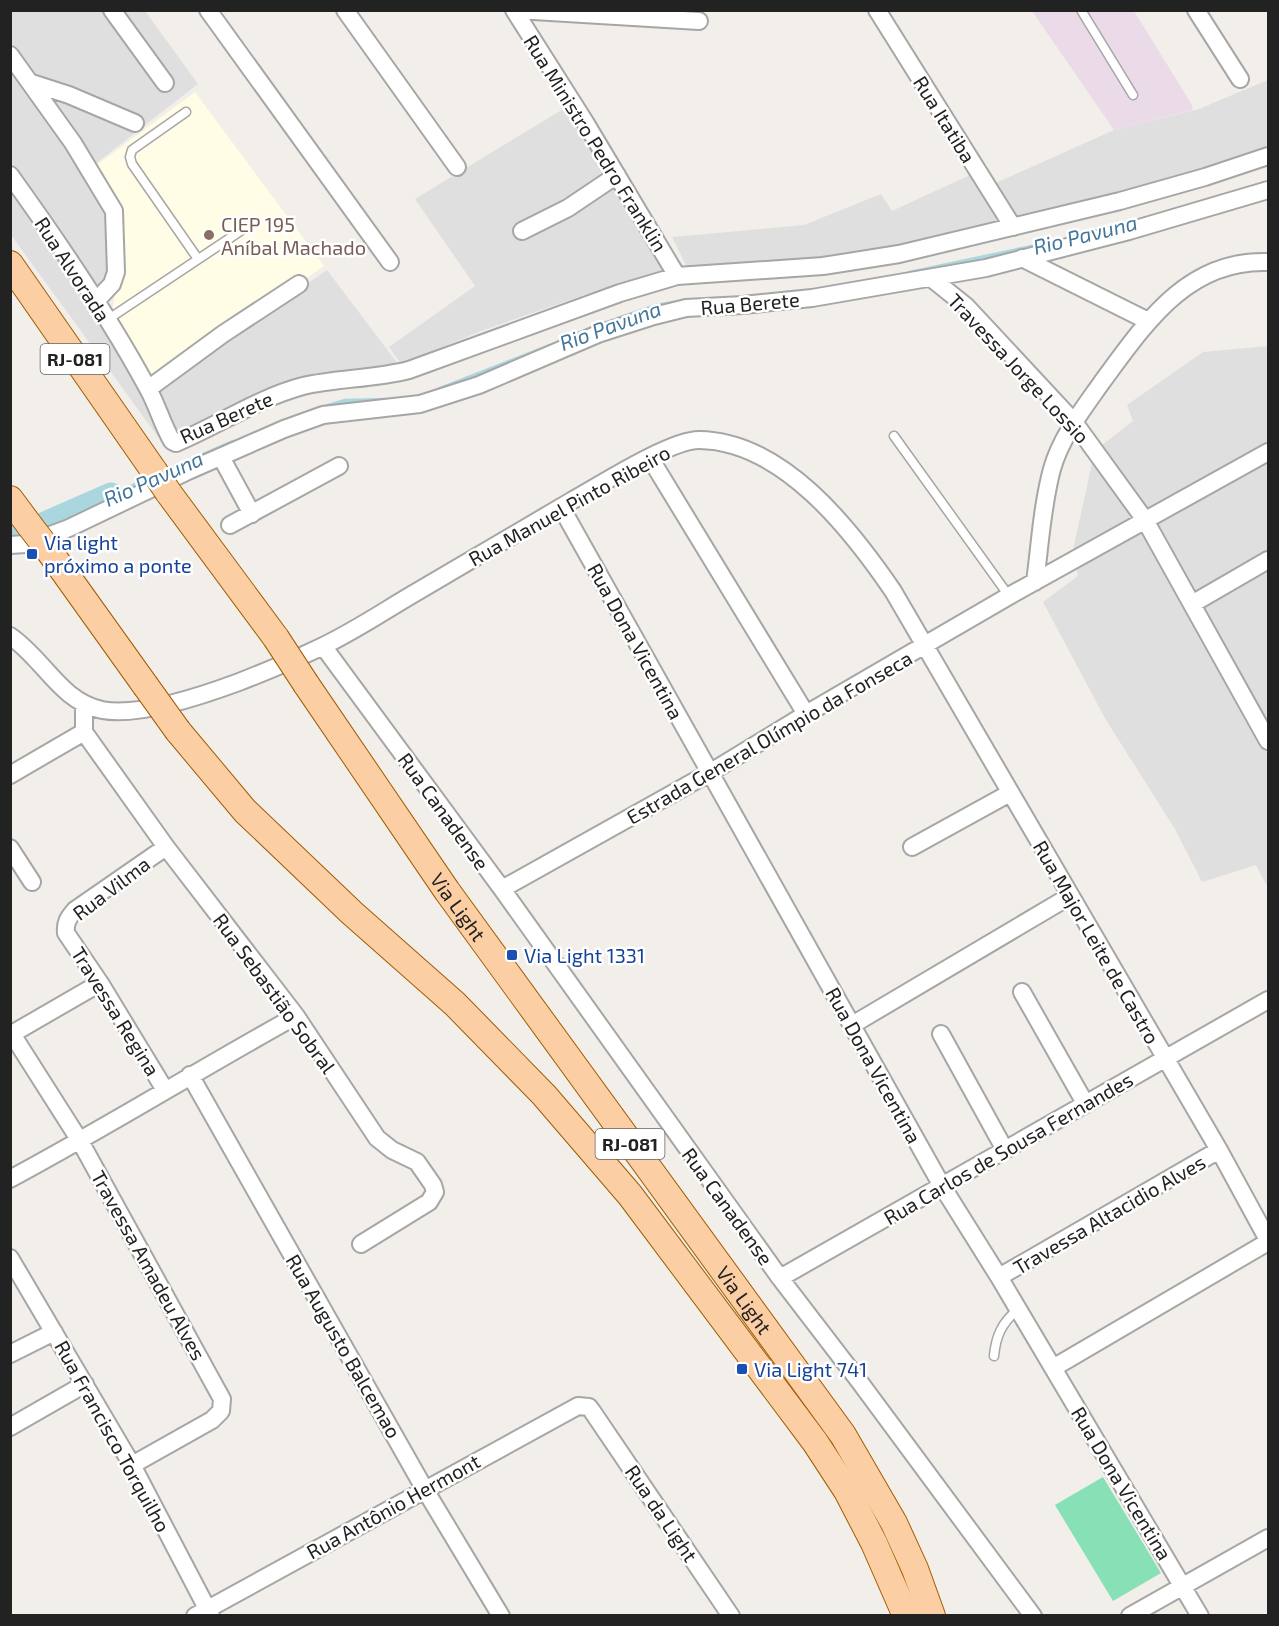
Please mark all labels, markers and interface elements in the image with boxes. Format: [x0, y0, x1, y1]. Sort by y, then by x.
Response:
street label: Rua Ministro Pedro Franklin [519, 30, 673, 256]
street label: Rua Itatiba [909, 71, 981, 167]
water label: Rio Pavuna [1030, 209, 1140, 259]
street label: Rua Alvorada [30, 212, 116, 326]
place label: CIEP 195 Aníbal Machado [221, 212, 366, 259]
marker: CIEP 195 Aníbal Machado [202, 228, 216, 242]
street label: Rua Berete [700, 287, 800, 319]
street label: Travessa Jorge Lossio [943, 288, 1095, 448]
water label: Rio Pavuna [556, 295, 664, 355]
road number: RJ-081 [40, 344, 110, 374]
street label: Rua Berete [176, 386, 276, 448]
street label: Rua Manuel Pinto Ribeiro [464, 440, 674, 570]
water label: Rio Pavuna [99, 445, 207, 511]
place label: Via light próximo a ponte [44, 530, 192, 577]
marker: Via light próximo a ponte [25, 547, 39, 561]
street label: Rua Dona Vicentina [583, 559, 689, 723]
street label: Estrada General Olímpio da Fonseca [622, 645, 916, 829]
street label: Rua Canadense [393, 748, 495, 874]
street label: Rua Major Leite de Castro [1029, 836, 1165, 1048]
street label: Rua Vilma [68, 851, 154, 925]
street label: Via Light [426, 868, 491, 946]
street label: Rua Sebastião Sobral [209, 908, 341, 1078]
street label: Travessa Regina [67, 942, 165, 1080]
place label: Via Light 1331 [524, 943, 645, 967]
marker: Via Light 1331 [505, 948, 519, 962]
street label: Rua Dona Vicentina [821, 983, 927, 1147]
street label: Rua Carlos de Sousa Fernandes [879, 1067, 1137, 1229]
road number: RJ-081 [596, 1129, 664, 1159]
street label: Rua Canadense [677, 1143, 779, 1269]
street label: Travessa Altacidio Alves [1009, 1149, 1209, 1279]
street label: Travessa Amadeu Alves [87, 1166, 211, 1364]
street label: Rua Augusto Balcemao [282, 1250, 406, 1442]
street label: Via Light [712, 1261, 777, 1339]
street label: Rua Francisco Torquilho [50, 1336, 176, 1536]
place label: Via Light 741 [754, 1357, 867, 1381]
marker: Via Light 741 [735, 1362, 749, 1376]
street label: Rua Dona Vicentina [1067, 1402, 1177, 1564]
street label: Rua Antônio Hermont [302, 1448, 484, 1564]
street label: Rua da Light [621, 1460, 703, 1566]

